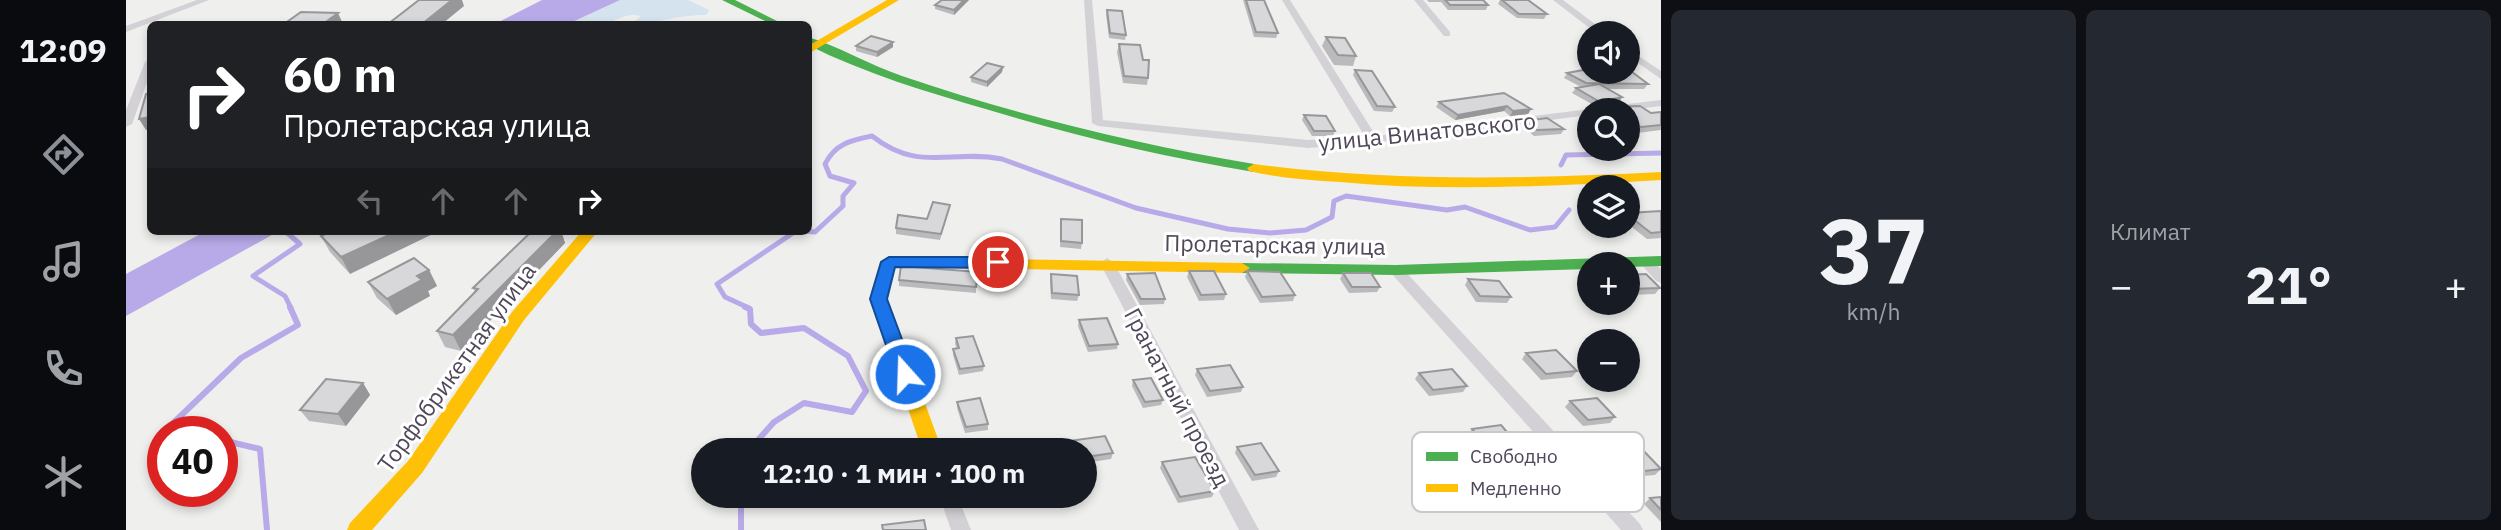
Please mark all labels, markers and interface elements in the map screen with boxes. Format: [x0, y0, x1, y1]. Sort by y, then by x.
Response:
map controls [1577, 21, 1640, 392]
button: sound [1577, 21, 1640, 84]
text: 12:09 [19, 29, 107, 71]
text: 60 m [283, 42, 397, 105]
icon: right [168, 49, 259, 140]
button: search [1577, 98, 1640, 161]
text: Пролетарская улица [283, 104, 591, 146]
street label: улица Винатовского [1317, 105, 1537, 157]
icon: directions [39, 130, 88, 179]
button: layers [1577, 175, 1640, 238]
icon: left [351, 182, 389, 220]
icon: ahead [424, 182, 462, 220]
icon: ahead [497, 182, 535, 220]
icon: right [570, 182, 608, 220]
text: 37 [1819, 191, 1928, 309]
text: Климат [2110, 216, 2191, 246]
street label: Пролетарская улица [1164, 227, 1386, 261]
pin [968, 232, 1028, 292]
icon: music [39, 237, 88, 286]
icon: arrive [979, 243, 1017, 281]
text: 21° [2245, 251, 2332, 318]
button: + [1577, 252, 1640, 315]
street label: Торфобрикетная улица [370, 257, 542, 477]
text: − [2110, 261, 2133, 310]
text: + [2444, 261, 2467, 310]
text: km/h [1846, 296, 1901, 326]
street label: Гранатный проезд [1118, 302, 1238, 492]
button: − [1577, 329, 1640, 392]
position arrow [868, 337, 942, 411]
icon: phone [39, 344, 88, 393]
speed limit sign: 40 [147, 416, 238, 507]
legend [1412, 432, 1644, 512]
text: Свободно [1470, 444, 1558, 468]
icon: climate [39, 452, 88, 501]
text: 12:10 · 1 мин · 100 m [763, 456, 1025, 490]
text: Медленно [1470, 476, 1561, 500]

